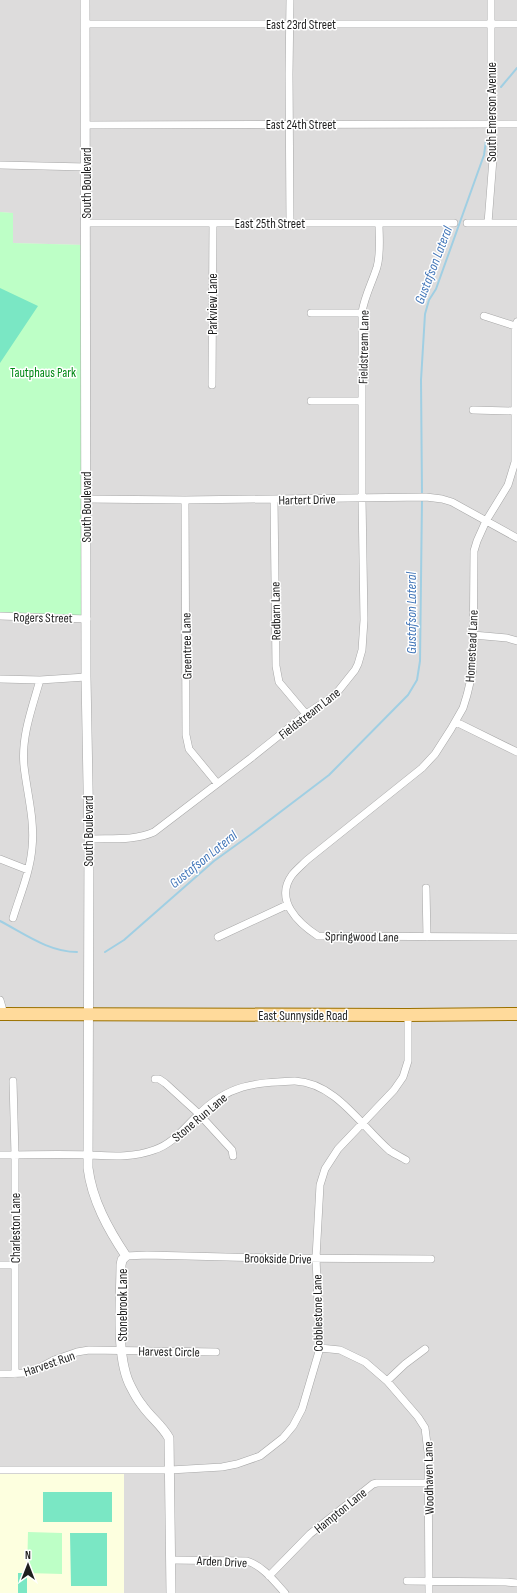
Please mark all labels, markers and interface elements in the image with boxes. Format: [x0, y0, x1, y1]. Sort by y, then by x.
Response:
street label: East 23rd Street [266, 17, 336, 33]
street label: South Emerson Avenue [484, 62, 500, 162]
street label: East 24th Street [266, 117, 336, 133]
street label: South Boulevard [79, 148, 95, 218]
street label: East 25th Street [235, 216, 305, 232]
water label: Gustafson Lateral [411, 223, 456, 306]
street label: Parkview Lane [205, 273, 221, 335]
street label: Fieldstream Lane [355, 310, 373, 384]
park label: Tautphaus Park [10, 365, 76, 381]
street label: South Boulevard [79, 472, 95, 542]
street label: Hartert Drive [278, 492, 336, 508]
water label: Gustafson Lateral [403, 572, 420, 654]
street label: Redbarn Lane [267, 581, 285, 641]
street label: Rogers Street [13, 609, 73, 627]
street label: Homestead Lane [462, 609, 482, 683]
street label: Greentree Lane [178, 612, 196, 679]
street label: Fieldstream Lane [276, 685, 344, 743]
street label: South Boulevard [81, 796, 97, 866]
water label: Gustafson Lateral [166, 827, 241, 892]
street label: Springwood Lane [325, 928, 399, 946]
street label: East Sunnyside Road [258, 1008, 348, 1024]
street label: Stone Run Lane [169, 1090, 231, 1146]
street label: Charleston Lane [8, 1193, 24, 1263]
street label: Brookside Drive [244, 1250, 312, 1268]
street label: Stonebrook Lane [115, 1269, 131, 1341]
street label: Cobblestone Lane [309, 1274, 327, 1352]
street label: Harvest Circle [138, 1343, 200, 1361]
street label: Harvest Run [22, 1348, 77, 1380]
street label: Woodhaven Lane [420, 1441, 438, 1515]
street label: Hampton Lane [311, 1485, 370, 1537]
north arrow [8, 1545, 48, 1585]
text: N [25, 1549, 31, 1562]
street label: Arden Drive [195, 1553, 247, 1571]

